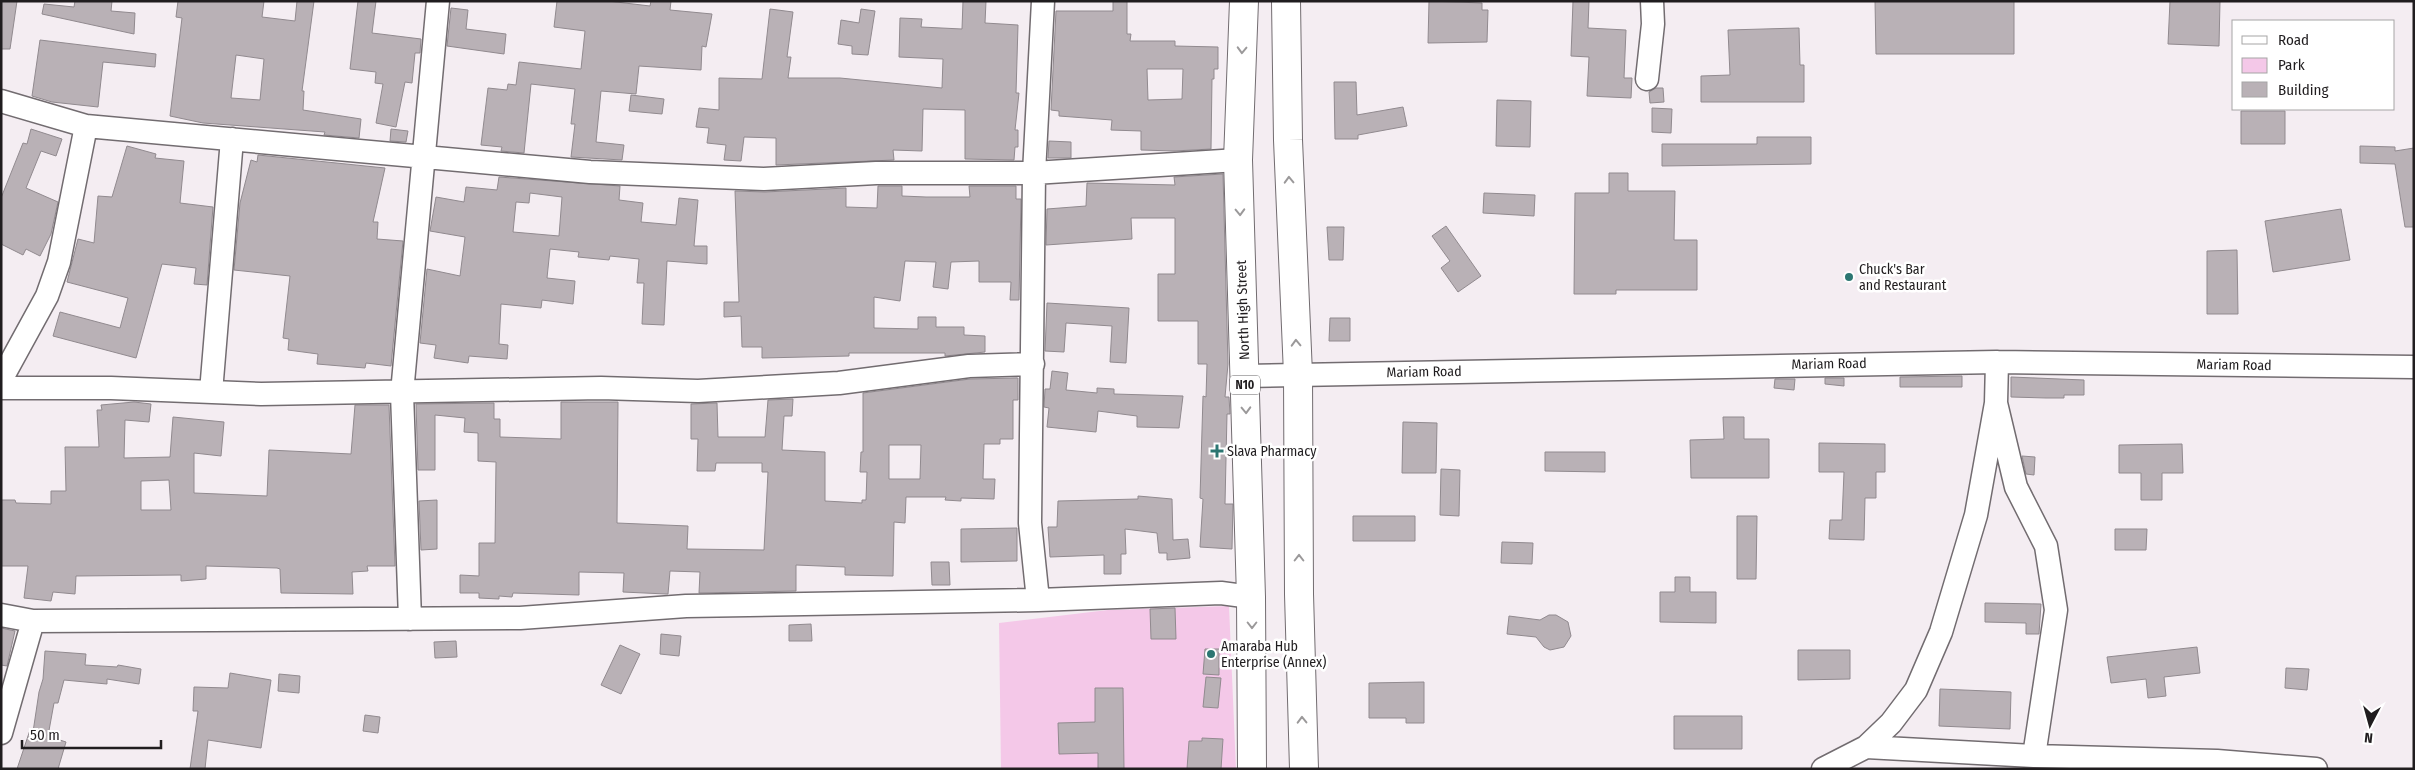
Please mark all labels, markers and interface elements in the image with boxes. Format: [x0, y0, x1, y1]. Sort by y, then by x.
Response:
legend [2232, 20, 2395, 110]
text: Road [2278, 31, 2309, 49]
one-way arrow [1237, 46, 1248, 54]
text: Park [2278, 56, 2305, 74]
text: Building [2278, 81, 2329, 99]
one-way arrow [1284, 176, 1295, 184]
one-way arrow [1235, 209, 1245, 217]
street label: North High Street [1233, 259, 1253, 360]
place label: Chuck's Bar and Restaurant [1859, 261, 1947, 294]
marker: Chuck's Bar and Restaurant [1843, 271, 1855, 283]
one-way arrow [1291, 338, 1302, 346]
street label: Mariam Road [1791, 355, 1867, 373]
street label: Mariam Road [2196, 356, 2272, 374]
street label: Mariam Road [1386, 363, 1462, 381]
road number: N10 [1230, 376, 1260, 394]
one-way arrow [1241, 406, 1251, 414]
place label: Slava Pharmacy [1227, 443, 1317, 460]
marker: Slava Pharmacy [1211, 445, 1223, 457]
one-way arrow [1294, 553, 1304, 561]
one-way arrow [1246, 621, 1257, 629]
place label: Amaraba Hub Enterprise (Annex) [1221, 638, 1326, 671]
marker: Amaraba Hub Enterprise (Annex) [1205, 648, 1217, 660]
north arrow [2345, 700, 2395, 750]
one-way arrow [1297, 716, 1308, 724]
scale bar [22, 718, 161, 750]
text: 50 m [30, 726, 60, 744]
text: N [2364, 729, 2374, 746]

